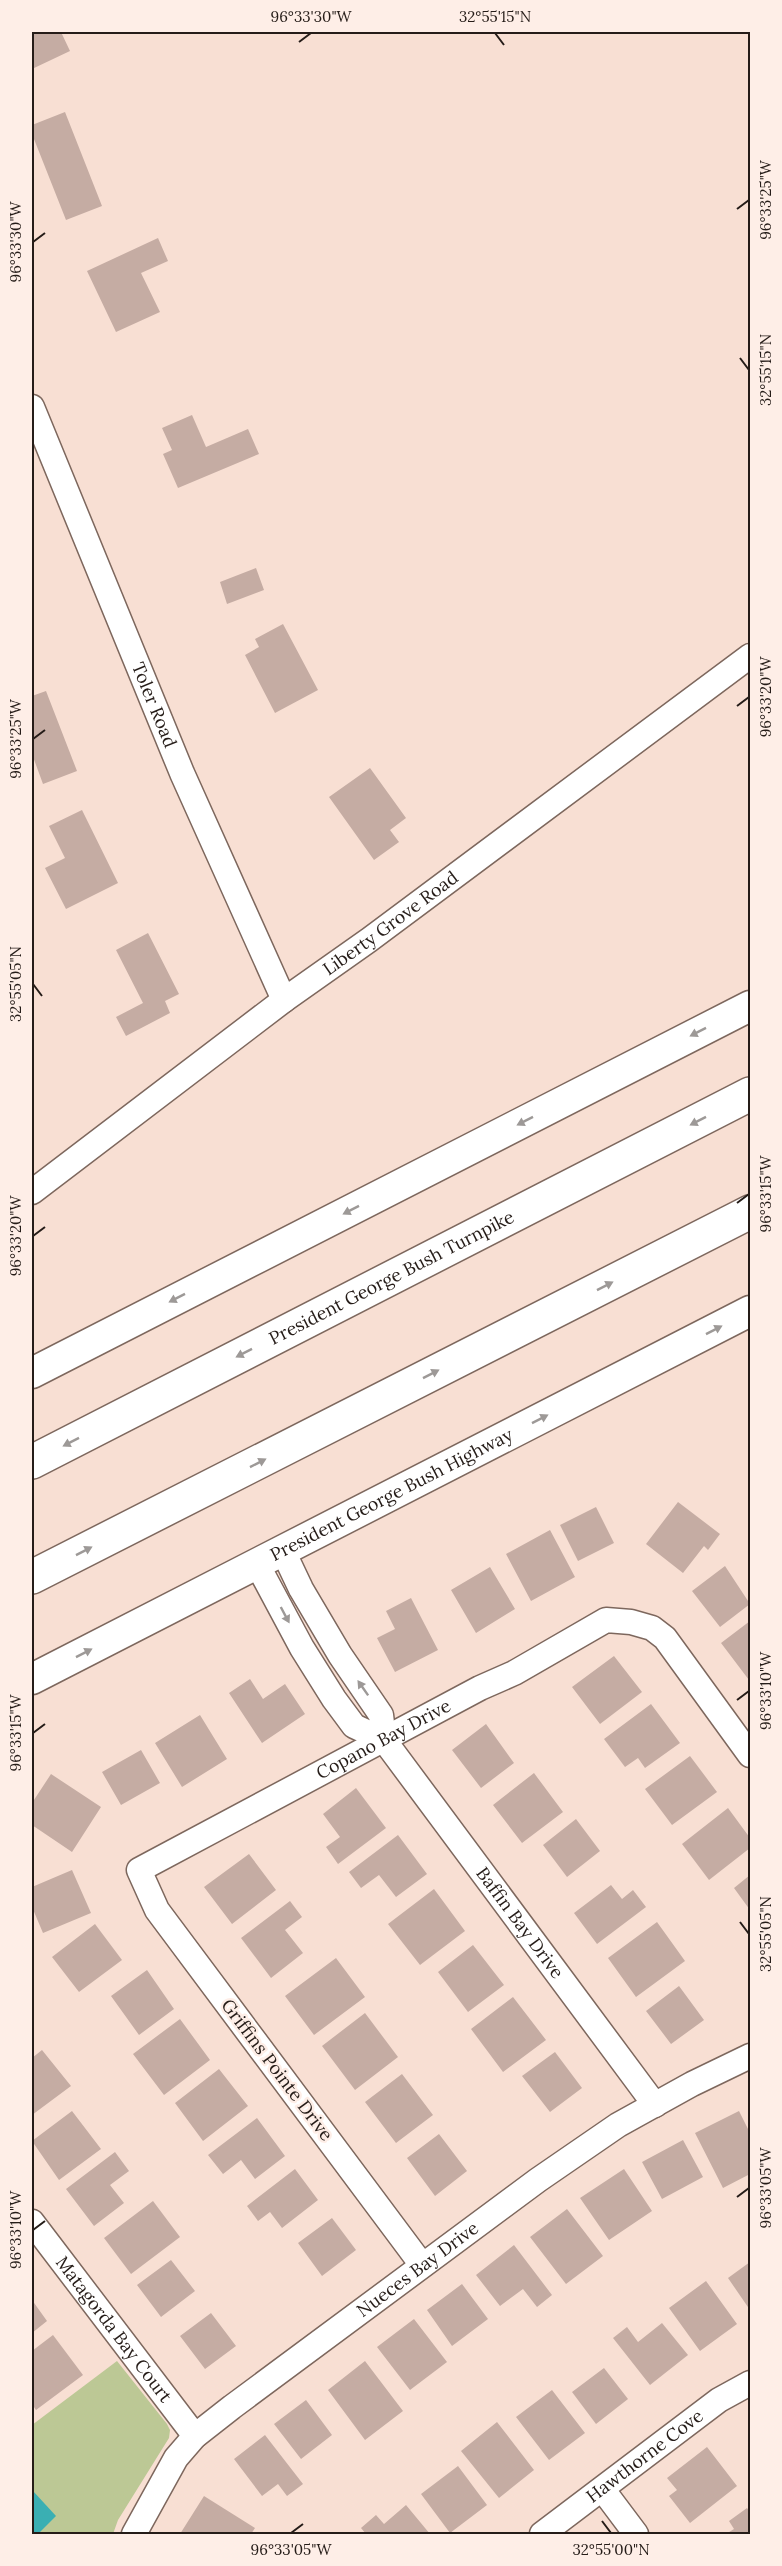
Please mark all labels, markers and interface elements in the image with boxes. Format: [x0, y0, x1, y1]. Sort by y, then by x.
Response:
text: 96°33'30"W [270, 7, 353, 26]
text: 32°55'15"N [459, 7, 531, 26]
text: 96°33'25"W [756, 159, 775, 240]
text: 96°33'30"W [6, 200, 25, 283]
text: 32°55'15"N [756, 334, 775, 406]
text: 96°33'20"W [756, 656, 775, 737]
street label: Toler Road [127, 659, 182, 751]
text: 96°33'25"W [6, 698, 25, 779]
street label: Liberty Grove Road [318, 866, 462, 980]
text: 32°55'05"N [6, 946, 25, 1022]
one-way arrow [690, 1028, 707, 1037]
one-way arrow [516, 1116, 533, 1126]
one-way arrow [690, 1116, 707, 1126]
text: 96°33'15"W [756, 1154, 775, 1233]
text: 96°33'20"W [6, 1195, 25, 1276]
one-way arrow [342, 1204, 360, 1214]
street label: President George Bush Turnpike [265, 1205, 518, 1350]
one-way arrow [597, 1281, 614, 1291]
one-way arrow [169, 1294, 186, 1303]
one-way arrow [705, 1325, 722, 1335]
one-way arrow [236, 1348, 253, 1358]
one-way arrow [423, 1370, 440, 1379]
one-way arrow [532, 1414, 549, 1424]
street label: President George Bush Highway [266, 1422, 517, 1566]
one-way arrow [62, 1437, 79, 1447]
one-way arrow [249, 1458, 266, 1467]
one-way arrow [75, 1546, 92, 1556]
one-way arrow [280, 1607, 290, 1624]
one-way arrow [75, 1648, 92, 1657]
text: 96°33'10"W [756, 1651, 775, 1730]
one-way arrow [357, 1679, 368, 1696]
text: 96°33'15"W [6, 1693, 25, 1772]
street label: Copano Bay Drive [312, 1694, 455, 1784]
street label: Baffin Bay Drive [471, 1862, 569, 1983]
text: 32°55'05"N [756, 1896, 775, 1972]
street label: Griffins Pointe Drive [217, 1994, 338, 2145]
text: 96°33'05"W [756, 2147, 775, 2228]
text: 96°33'10"W [6, 2190, 25, 2269]
street label: Nueces Bay Drive [352, 2216, 483, 2322]
street label: Matagorda Bay Court [51, 2251, 177, 2407]
street label: Hawthorne Cove [582, 2404, 708, 2507]
text: 96°33'05"W [251, 2540, 332, 2559]
text: 32°55'00"N [572, 2540, 650, 2559]

